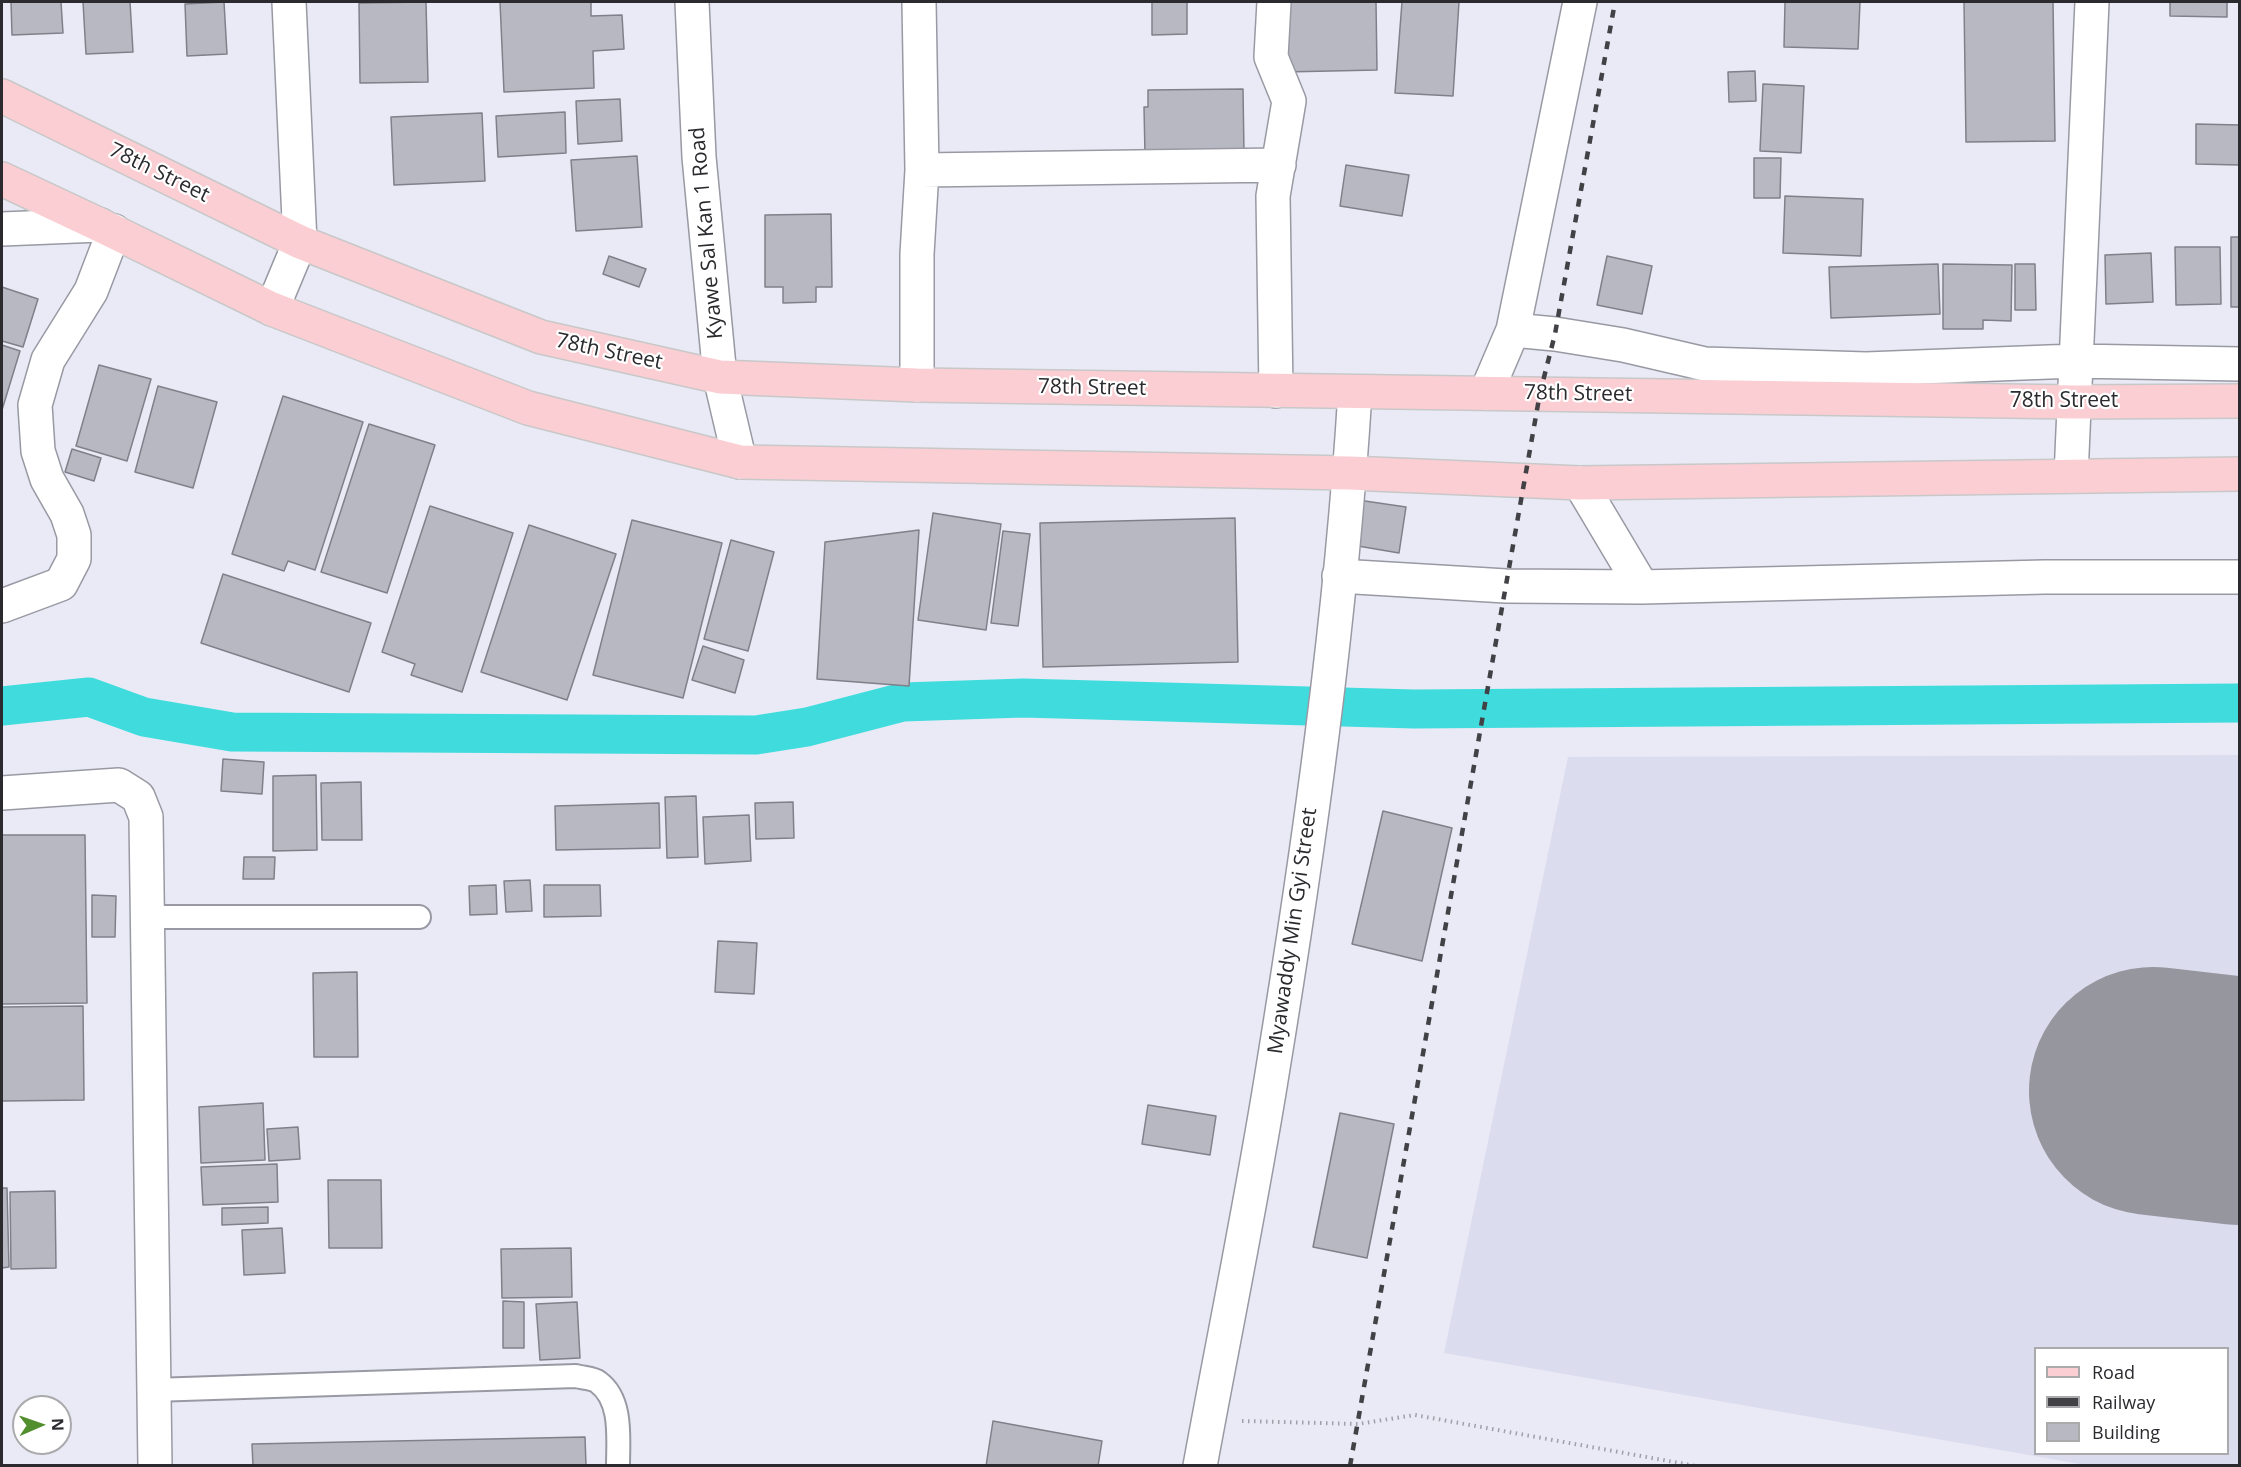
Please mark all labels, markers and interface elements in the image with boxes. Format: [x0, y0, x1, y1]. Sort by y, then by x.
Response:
street label: Kyawe Sal Kan 1 Road [685, 126, 729, 340]
street label: 78th Street [105, 138, 213, 208]
street label: 78th Street [553, 328, 665, 376]
street label: 78th Street [1038, 374, 1146, 402]
street label: 78th Street [1524, 380, 1632, 408]
street label: 78th Street [2010, 388, 2118, 414]
street label: Myawaddy Min Gyi Street [1263, 806, 1323, 1056]
legend [2034, 1347, 2229, 1455]
text: Road [2092, 1360, 2135, 1384]
text: Railway [2092, 1390, 2155, 1414]
north arrow [12, 1395, 72, 1455]
text: N [47, 1418, 69, 1431]
text: Building [2092, 1420, 2160, 1444]

